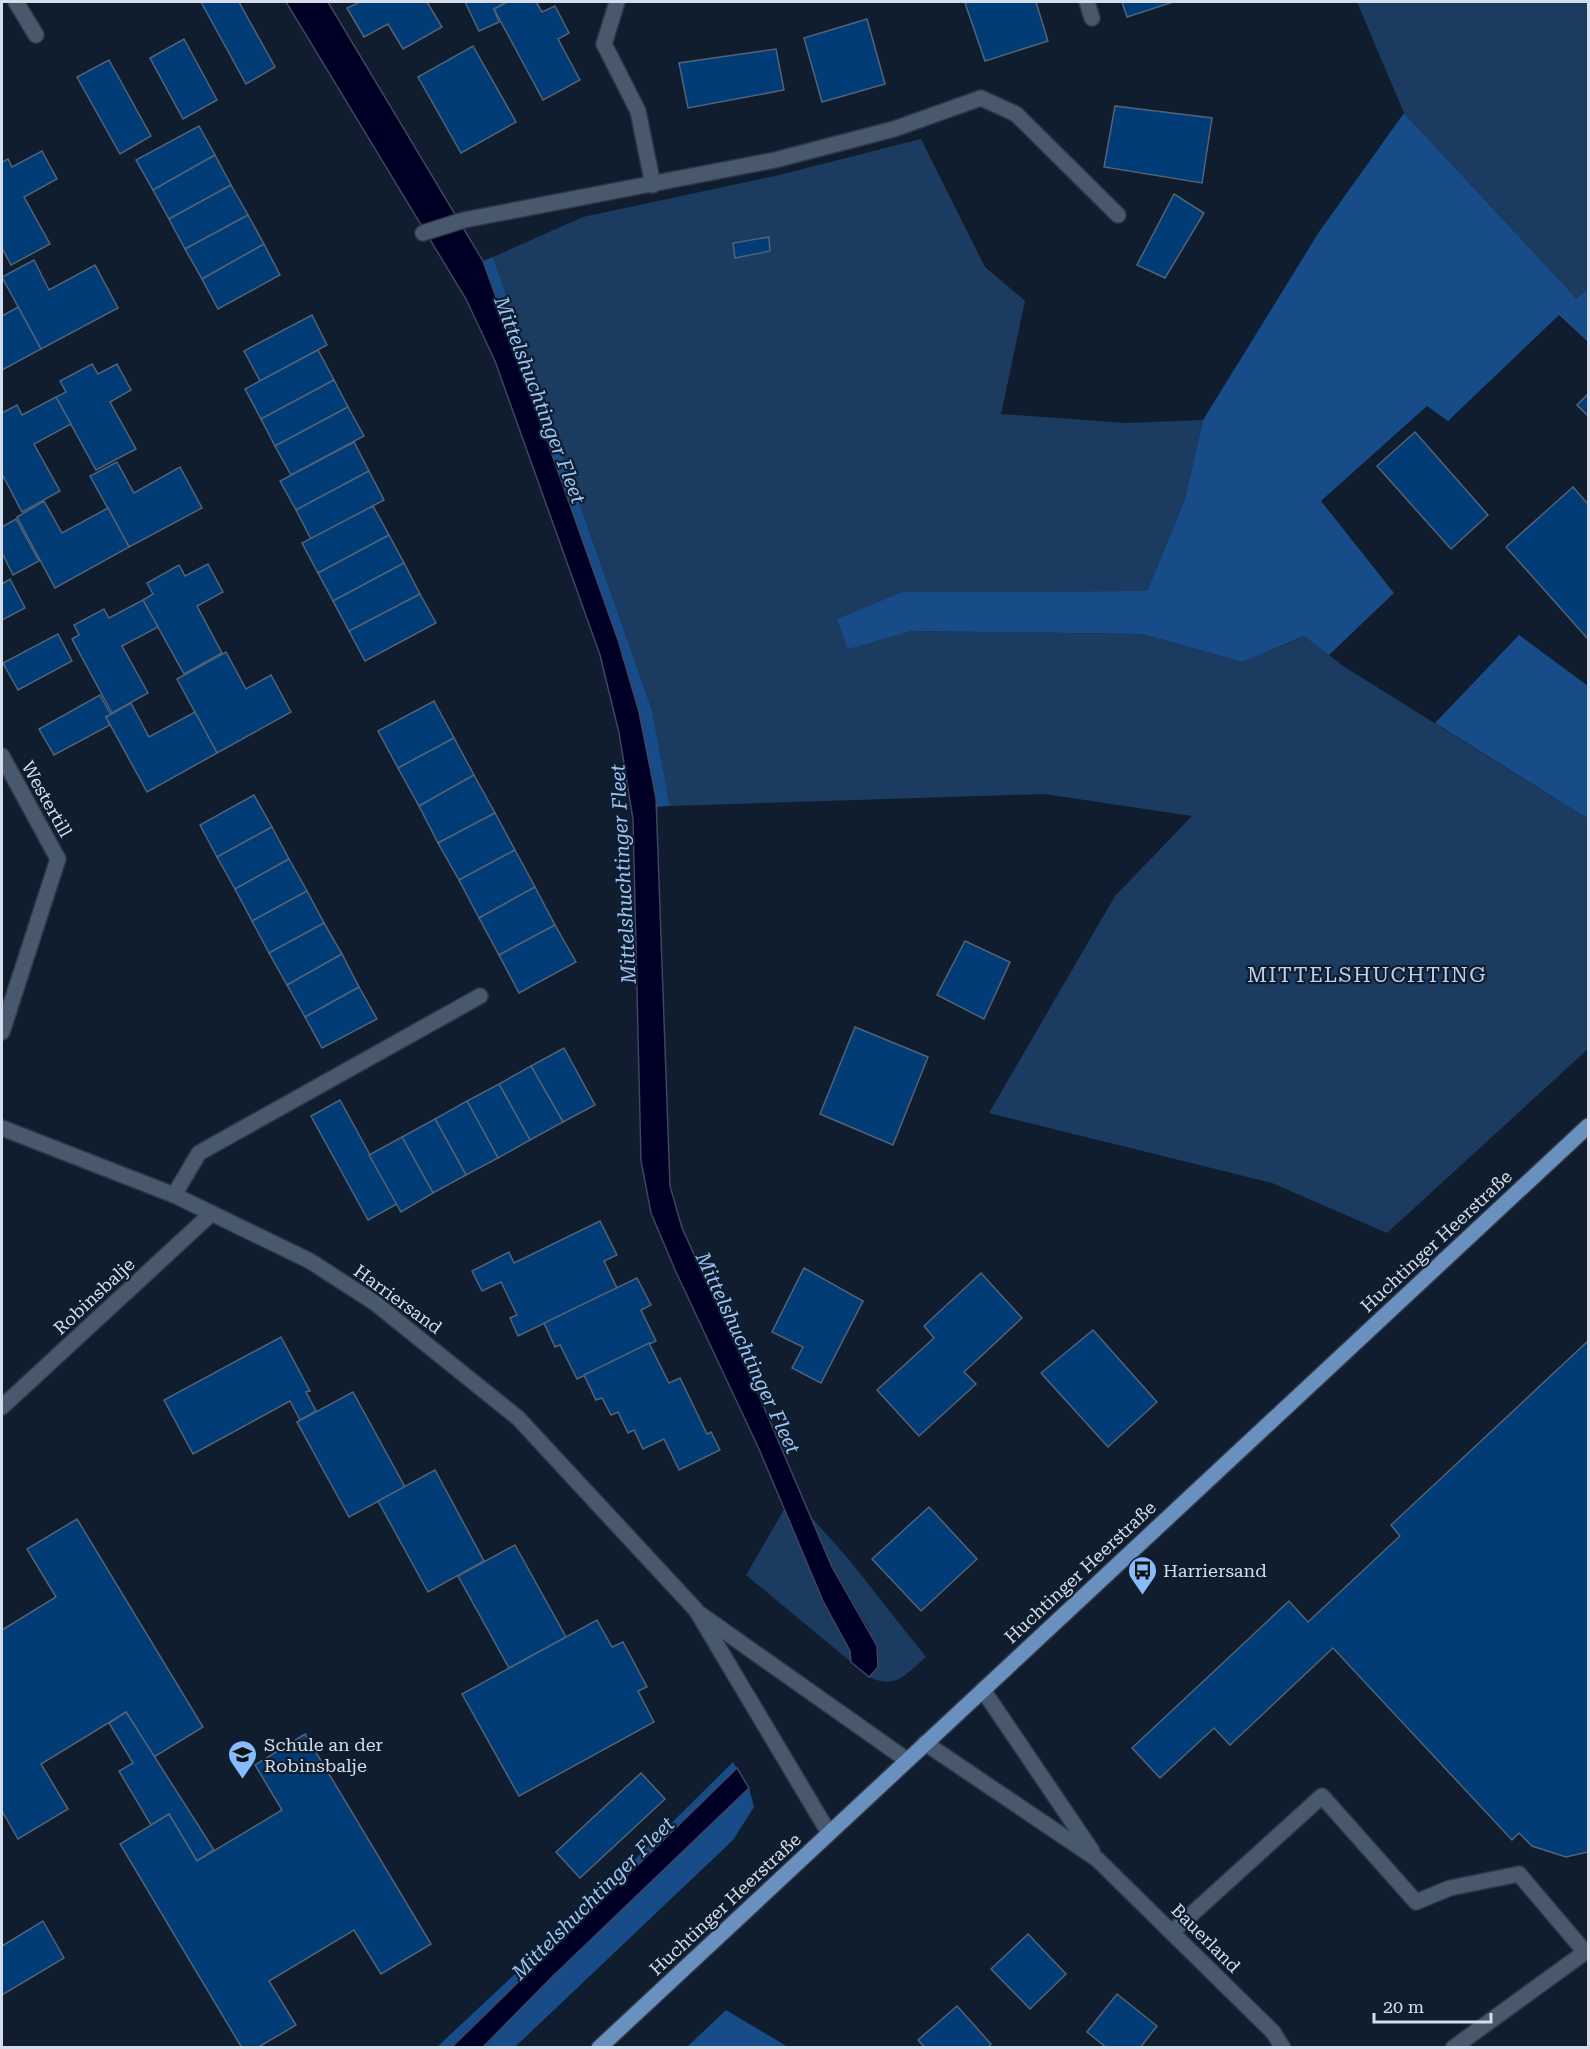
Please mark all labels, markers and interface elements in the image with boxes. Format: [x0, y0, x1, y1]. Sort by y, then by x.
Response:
water label: Mittelshuchtinger Fleet [489, 292, 591, 507]
street label: Westertill [18, 757, 77, 841]
water label: Mittelshuchtinger Fleet [605, 763, 641, 985]
district label: MITTELSHUCHTING [1247, 963, 1487, 987]
street label: Huchtinger Heerstraße [1356, 1165, 1516, 1317]
water label: Mittelshuchtinger Fleet [690, 1247, 806, 1458]
street label: Robinsbalje [49, 1253, 139, 1339]
street label: Harriersand [350, 1260, 447, 1338]
street label: Huchtinger Heerstraße [1000, 1496, 1160, 1648]
bus stop icon: Harriersand [1126, 1554, 1158, 1596]
place label: Harriersand [1163, 1560, 1267, 1581]
place label: Schule an der Robinsbalje [264, 1734, 383, 1776]
school or university icon: Schule an der Robinsbalje [227, 1738, 259, 1780]
water label: Mittelshuchtinger Fleet [506, 1811, 680, 1985]
street label: Huchtinger Heerstraße [645, 1828, 805, 1980]
street label: Bauerland [1167, 1899, 1245, 1977]
scale bar [1374, 1986, 1491, 2024]
text: 20 m [1383, 1996, 1424, 2017]

